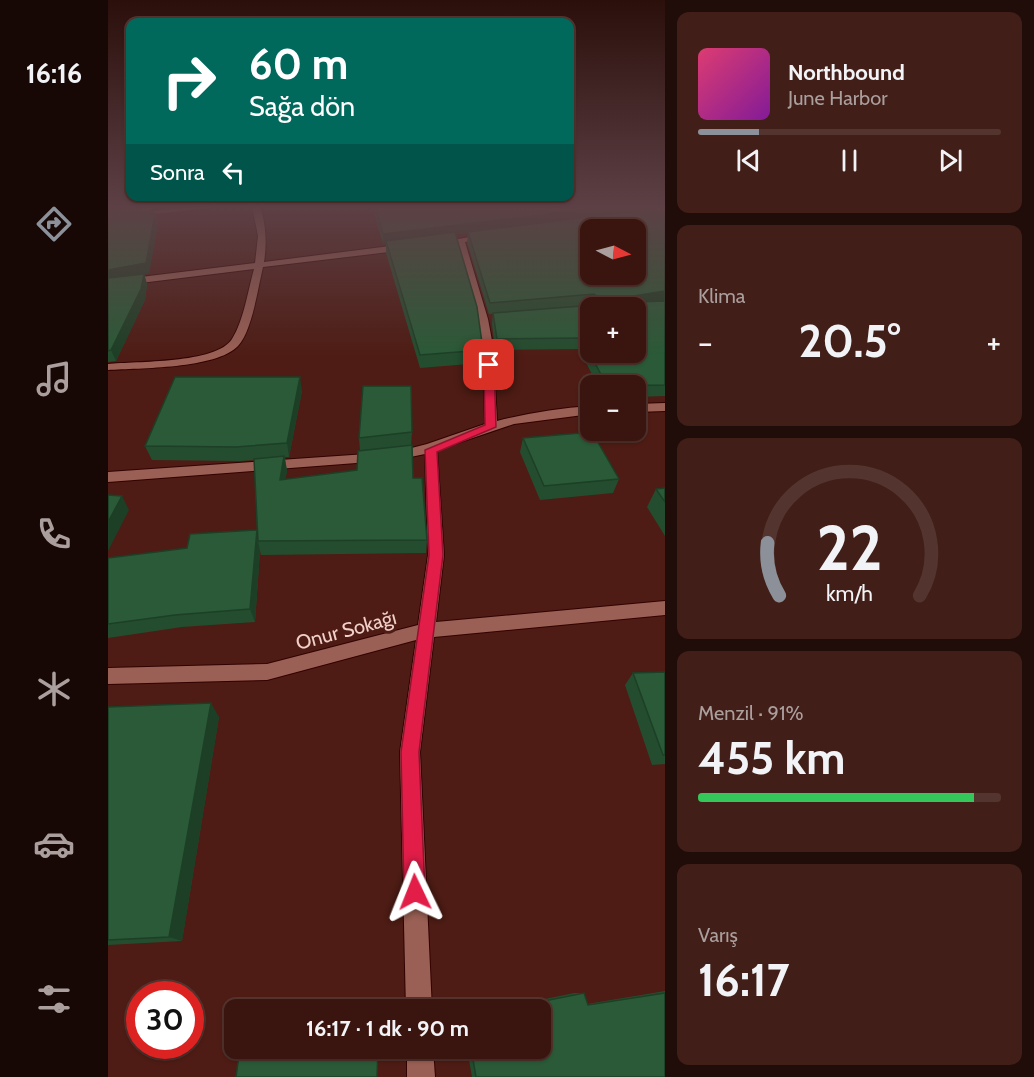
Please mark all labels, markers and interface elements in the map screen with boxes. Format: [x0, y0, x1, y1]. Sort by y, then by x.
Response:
text: 60 m [249, 38, 348, 90]
icon: right [150, 42, 228, 120]
text: 16:16 [26, 57, 82, 90]
text: Northbound [788, 59, 905, 86]
text: June Harbor [788, 86, 888, 110]
text: Sağa dön [249, 90, 355, 123]
icon: previous [732, 144, 765, 177]
icon: pause [833, 144, 866, 177]
icon: next [934, 144, 967, 177]
icon: left [217, 156, 250, 189]
text: Sonra [150, 159, 205, 186]
icon: directions [33, 203, 75, 245]
north arrow [580, 219, 646, 285]
map controls [580, 219, 646, 441]
text: Klima [698, 284, 745, 308]
button: + [580, 297, 646, 363]
text: 20.5° [798, 314, 901, 368]
text: − [698, 322, 713, 362]
text: + [986, 322, 1001, 362]
pin [463, 339, 514, 390]
icon: arrive [472, 348, 505, 381]
icon: music [33, 358, 75, 400]
button: − [580, 375, 646, 441]
text: 22 [816, 510, 883, 586]
icon: phone [33, 513, 75, 555]
text: km/h [826, 580, 873, 606]
street label: Onur Sokağı [293, 605, 399, 655]
icon: climate [33, 668, 75, 710]
text: Menzil · 91% [698, 701, 803, 725]
text: 455 km [698, 731, 845, 785]
icon: car [33, 823, 75, 865]
position arrow [383, 860, 447, 924]
text: Varış [698, 923, 738, 947]
text: 16:17 [698, 953, 789, 1007]
icon: filters [33, 978, 75, 1020]
speed limit sign: 30 [126, 981, 204, 1059]
text: 16:17 · 1 dk · 90 m [306, 1015, 469, 1042]

